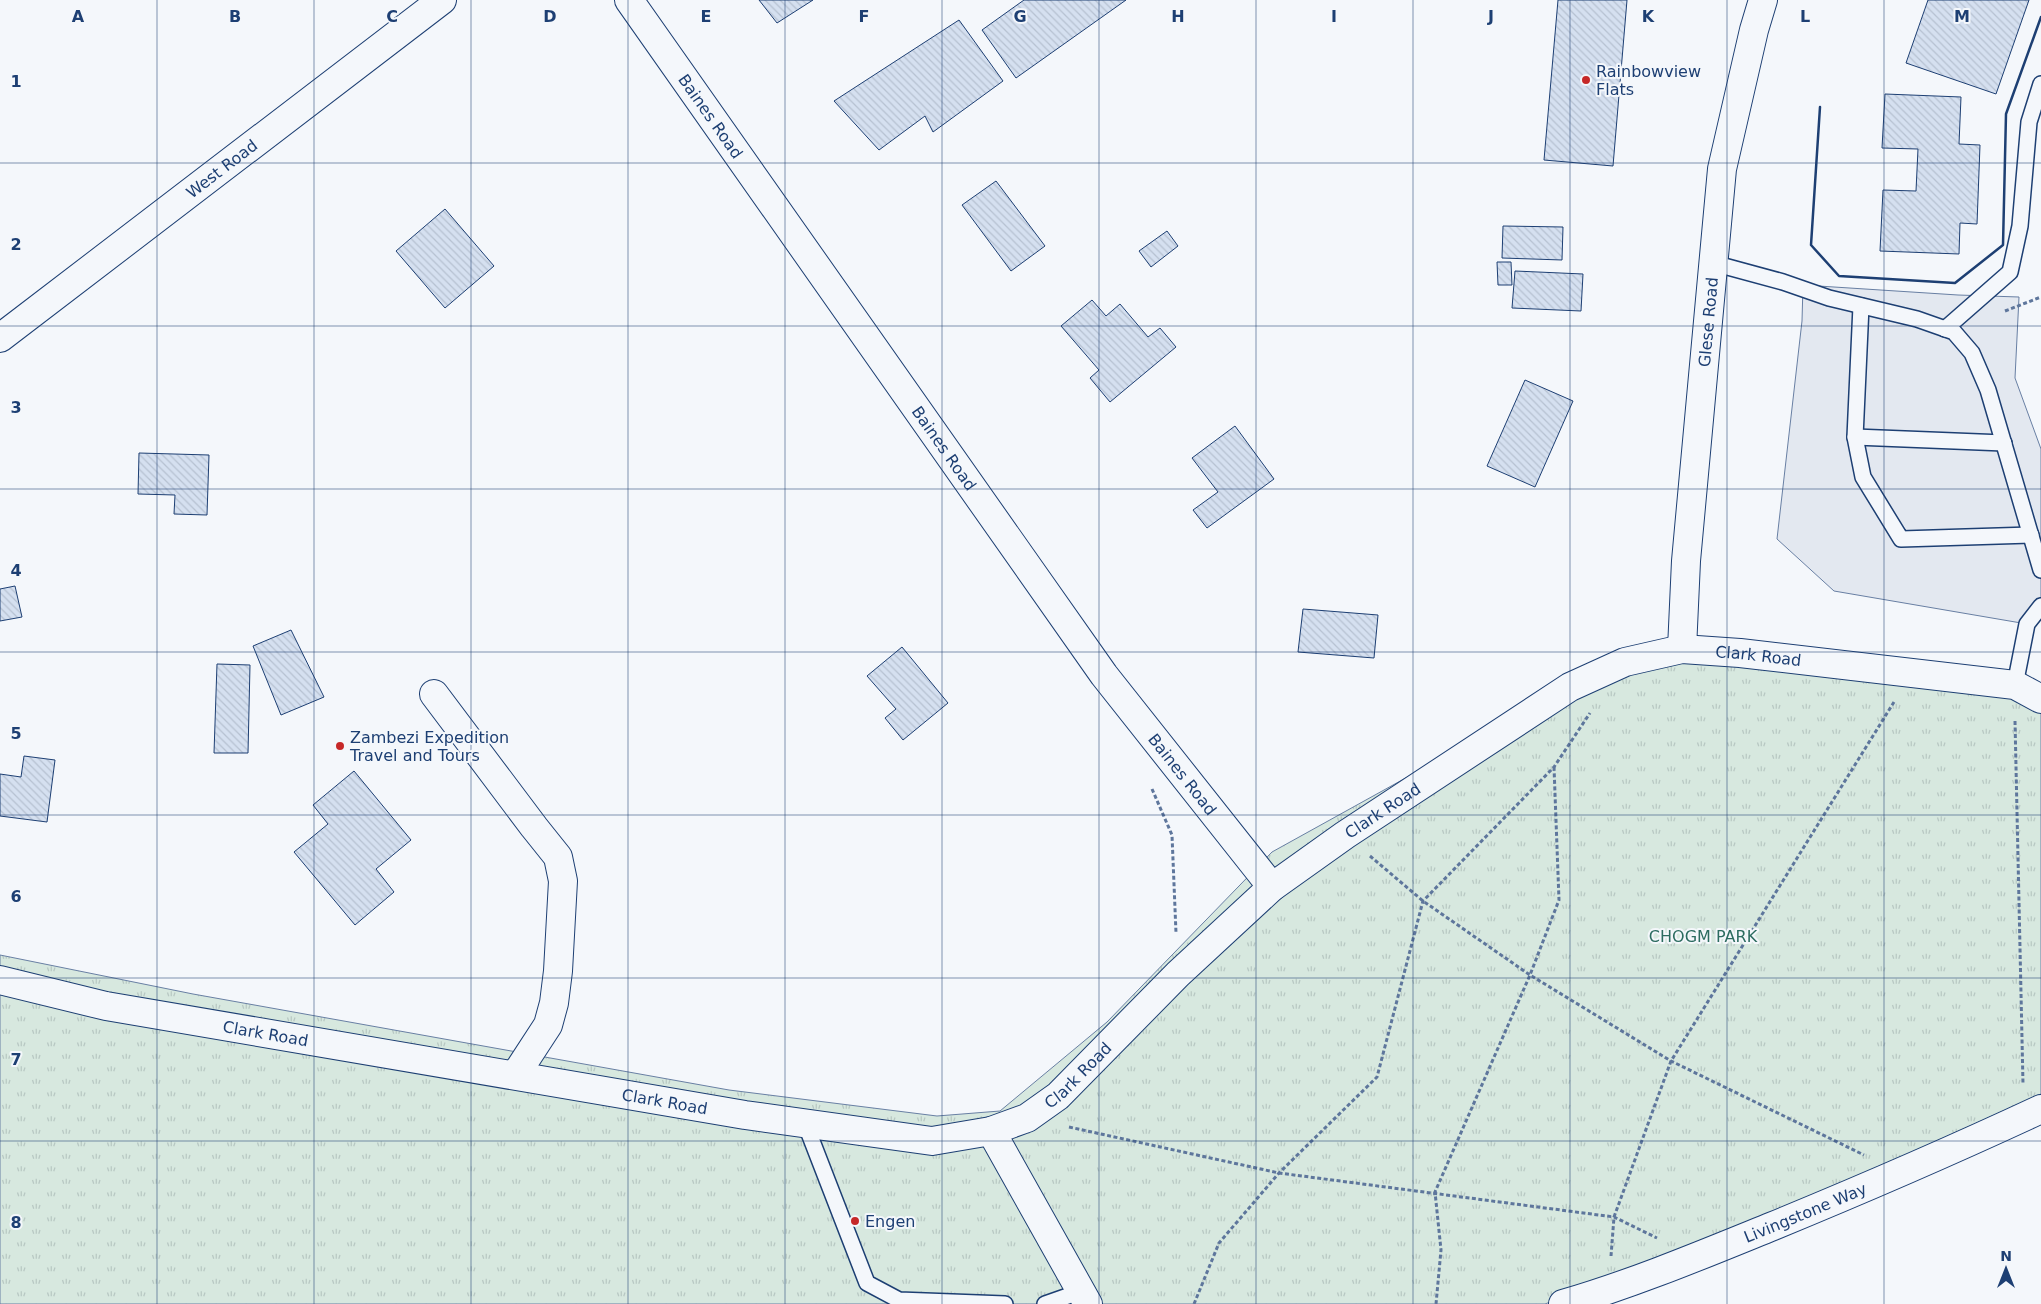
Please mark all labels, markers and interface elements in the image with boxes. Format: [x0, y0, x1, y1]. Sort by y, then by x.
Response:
text: A [72, 7, 85, 26]
text: B [229, 7, 241, 26]
text: C [386, 7, 398, 26]
text: D [543, 7, 557, 26]
text: E [701, 7, 711, 26]
text: F [859, 7, 869, 26]
text: G [1013, 7, 1027, 26]
text: H [1171, 7, 1185, 26]
text: I [1331, 7, 1337, 26]
text: J [1487, 7, 1494, 26]
text: K [1642, 7, 1655, 26]
text: L [1800, 7, 1810, 26]
text: M [1954, 7, 1970, 26]
place label: Rainbowview Flats [1596, 62, 1701, 99]
street label: Baines Road [674, 71, 747, 162]
text: 1 [10, 72, 22, 91]
marker: Rainbowview Flats [1580, 74, 1592, 86]
street label: West Road [183, 136, 261, 202]
text: 2 [10, 235, 22, 254]
street label: Glese Road [1695, 276, 1722, 368]
text: 3 [10, 398, 22, 417]
street label: Baines Road [908, 403, 980, 494]
text: 4 [10, 561, 22, 580]
street label: Clark Road [1715, 642, 1802, 670]
text: 5 [10, 724, 22, 743]
place label: Zambezi Expedition Travel and Tours [349, 728, 509, 765]
street label: Baines Road [1144, 730, 1220, 819]
marker: Zambezi Expedition Travel and Tours [334, 740, 346, 752]
street label: Clark Road [1341, 779, 1424, 842]
text: 6 [10, 887, 22, 906]
park label: CHOGM PARK [1649, 927, 1758, 946]
street label: Clark Road [221, 1017, 310, 1050]
street label: Clark Road [1041, 1038, 1116, 1113]
text: 7 [10, 1050, 22, 1069]
street label: Clark Road [620, 1085, 709, 1118]
street label: Livingstone Way [1741, 1179, 1870, 1247]
place label: Engen [865, 1212, 915, 1231]
text: 8 [10, 1213, 22, 1232]
marker: Engen [849, 1215, 861, 1227]
north arrow [1981, 1244, 2031, 1294]
text: N [2000, 1248, 2012, 1264]

